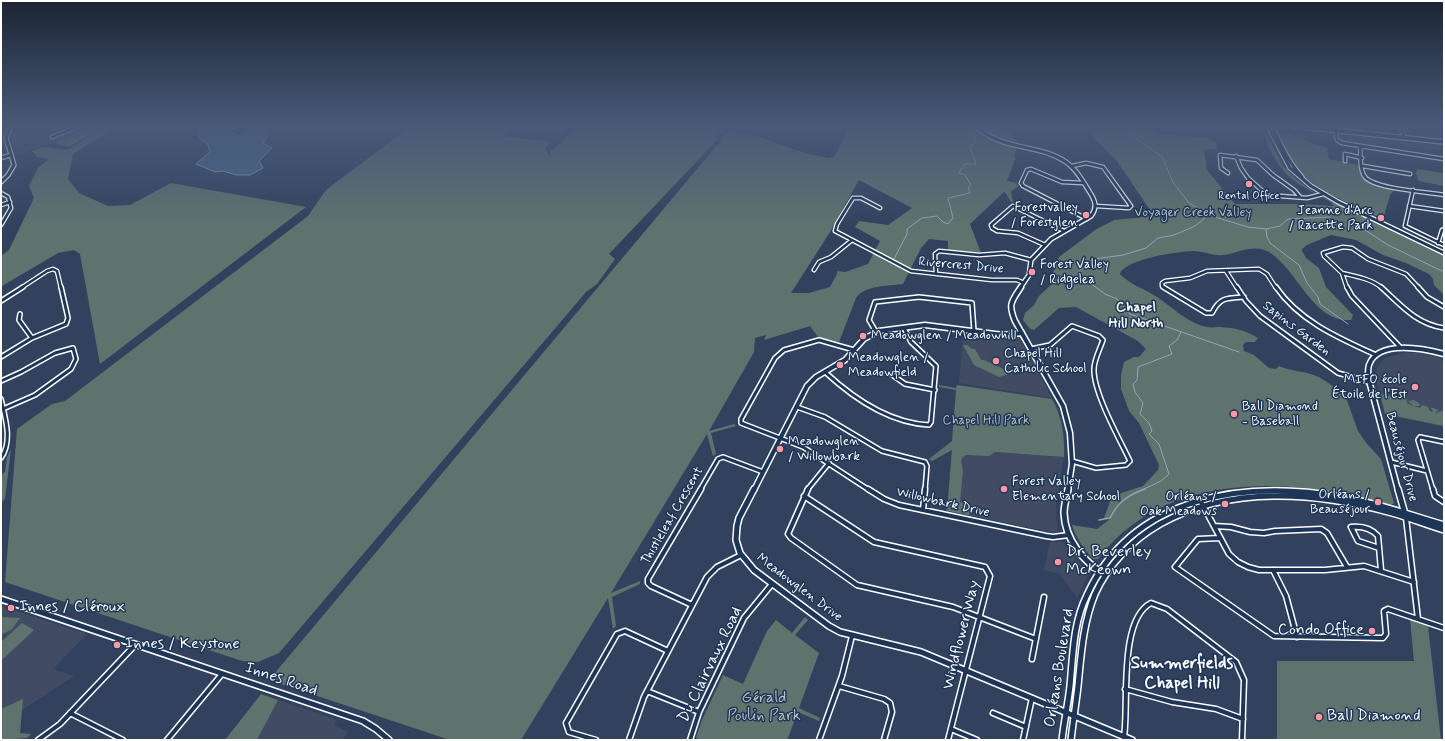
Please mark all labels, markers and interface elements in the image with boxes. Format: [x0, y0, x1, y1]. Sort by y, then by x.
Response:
marker: Rental Office [1244, 179, 1254, 189]
place label: Rental Office [1218, 190, 1280, 204]
place label: Forestvalley / Forestglen [1011, 200, 1078, 231]
place label: Jeanne d'Arc / Racette Park [1289, 203, 1373, 234]
park label: Voyager Creek Valley [1135, 205, 1251, 221]
marker: Forestvalley / Forestglen [1081, 210, 1091, 220]
marker: Jeanne d'Arc / Racette Park [1376, 213, 1386, 223]
street label: Rivercrest Drive [918, 255, 1004, 277]
place label: Forest Valley / Ridgelea [1040, 257, 1109, 288]
marker: Forest Valley / Ridgelea [1027, 267, 1037, 277]
street label: Sapins Garden [1259, 298, 1333, 360]
district label: Chapel Hill North [1109, 300, 1163, 332]
place label: Meadowglen / Meadowhill [871, 328, 1016, 344]
marker: Meadowglen / Meadowhill [858, 331, 868, 341]
place label: Chapel Hill Catholic School [1004, 346, 1087, 377]
place label: Meadowglen / Meadowfield [848, 350, 929, 381]
marker: Chapel Hill Catholic School [991, 356, 1001, 366]
marker: Meadowglen / Meadowfield [835, 360, 845, 370]
place label: MIFO école Étoile de l'Est [1332, 372, 1407, 403]
marker: MIFO école Étoile de l'Est [1410, 382, 1420, 392]
place label: Ball Diamond - Baseball [1242, 399, 1318, 430]
marker: Ball Diamond - Baseball [1229, 409, 1239, 419]
street label: Beauséjour Drive [1382, 411, 1420, 503]
park label: Chapel Hill Park [942, 413, 1030, 429]
place label: Meadowglen / Willowbark [788, 434, 860, 465]
marker: Meadowglen / Willowbark [775, 444, 785, 454]
street label: Thistleleaf Crescent [639, 464, 707, 568]
place label: Forest Valley Elementary School [1012, 474, 1120, 505]
marker: Forest Valley Elementary School [999, 484, 1009, 494]
street label: Willowbark Drive [895, 485, 991, 521]
place label: Orléans / Beauséjour [1310, 487, 1370, 518]
place label: Orléans / Oak Meadows [1140, 489, 1217, 520]
marker: Orléans / Beauséjour [1373, 497, 1383, 507]
marker: Orléans / Oak Meadows [1220, 499, 1230, 509]
place label: Dr. Beverley McKeown [1066, 543, 1151, 581]
street label: Meadowglen Drive [753, 551, 845, 625]
marker: Dr. Beverley McKeown [1053, 557, 1063, 567]
street label: Windflower Way [939, 578, 985, 692]
place label: Innes / Cléroux [19, 598, 125, 618]
marker: Innes / Cléroux [6, 603, 16, 613]
street label: Du Clairvaux Road [675, 604, 747, 726]
street label: Orléans Boulevard [1041, 607, 1079, 729]
place label: Condo Office [1278, 621, 1364, 641]
marker: Condo Office [1367, 626, 1377, 636]
place label: Innes / Keystone [125, 635, 240, 655]
marker: Innes / Keystone [112, 640, 122, 650]
district label: Summerfields Chapel Hill [1131, 654, 1233, 694]
street label: Innes Road [242, 659, 320, 701]
park label: Gérald Poulin Park [727, 689, 801, 727]
place label: Ball Diamond [1327, 707, 1421, 727]
marker: Ball Diamond [1314, 712, 1324, 722]

